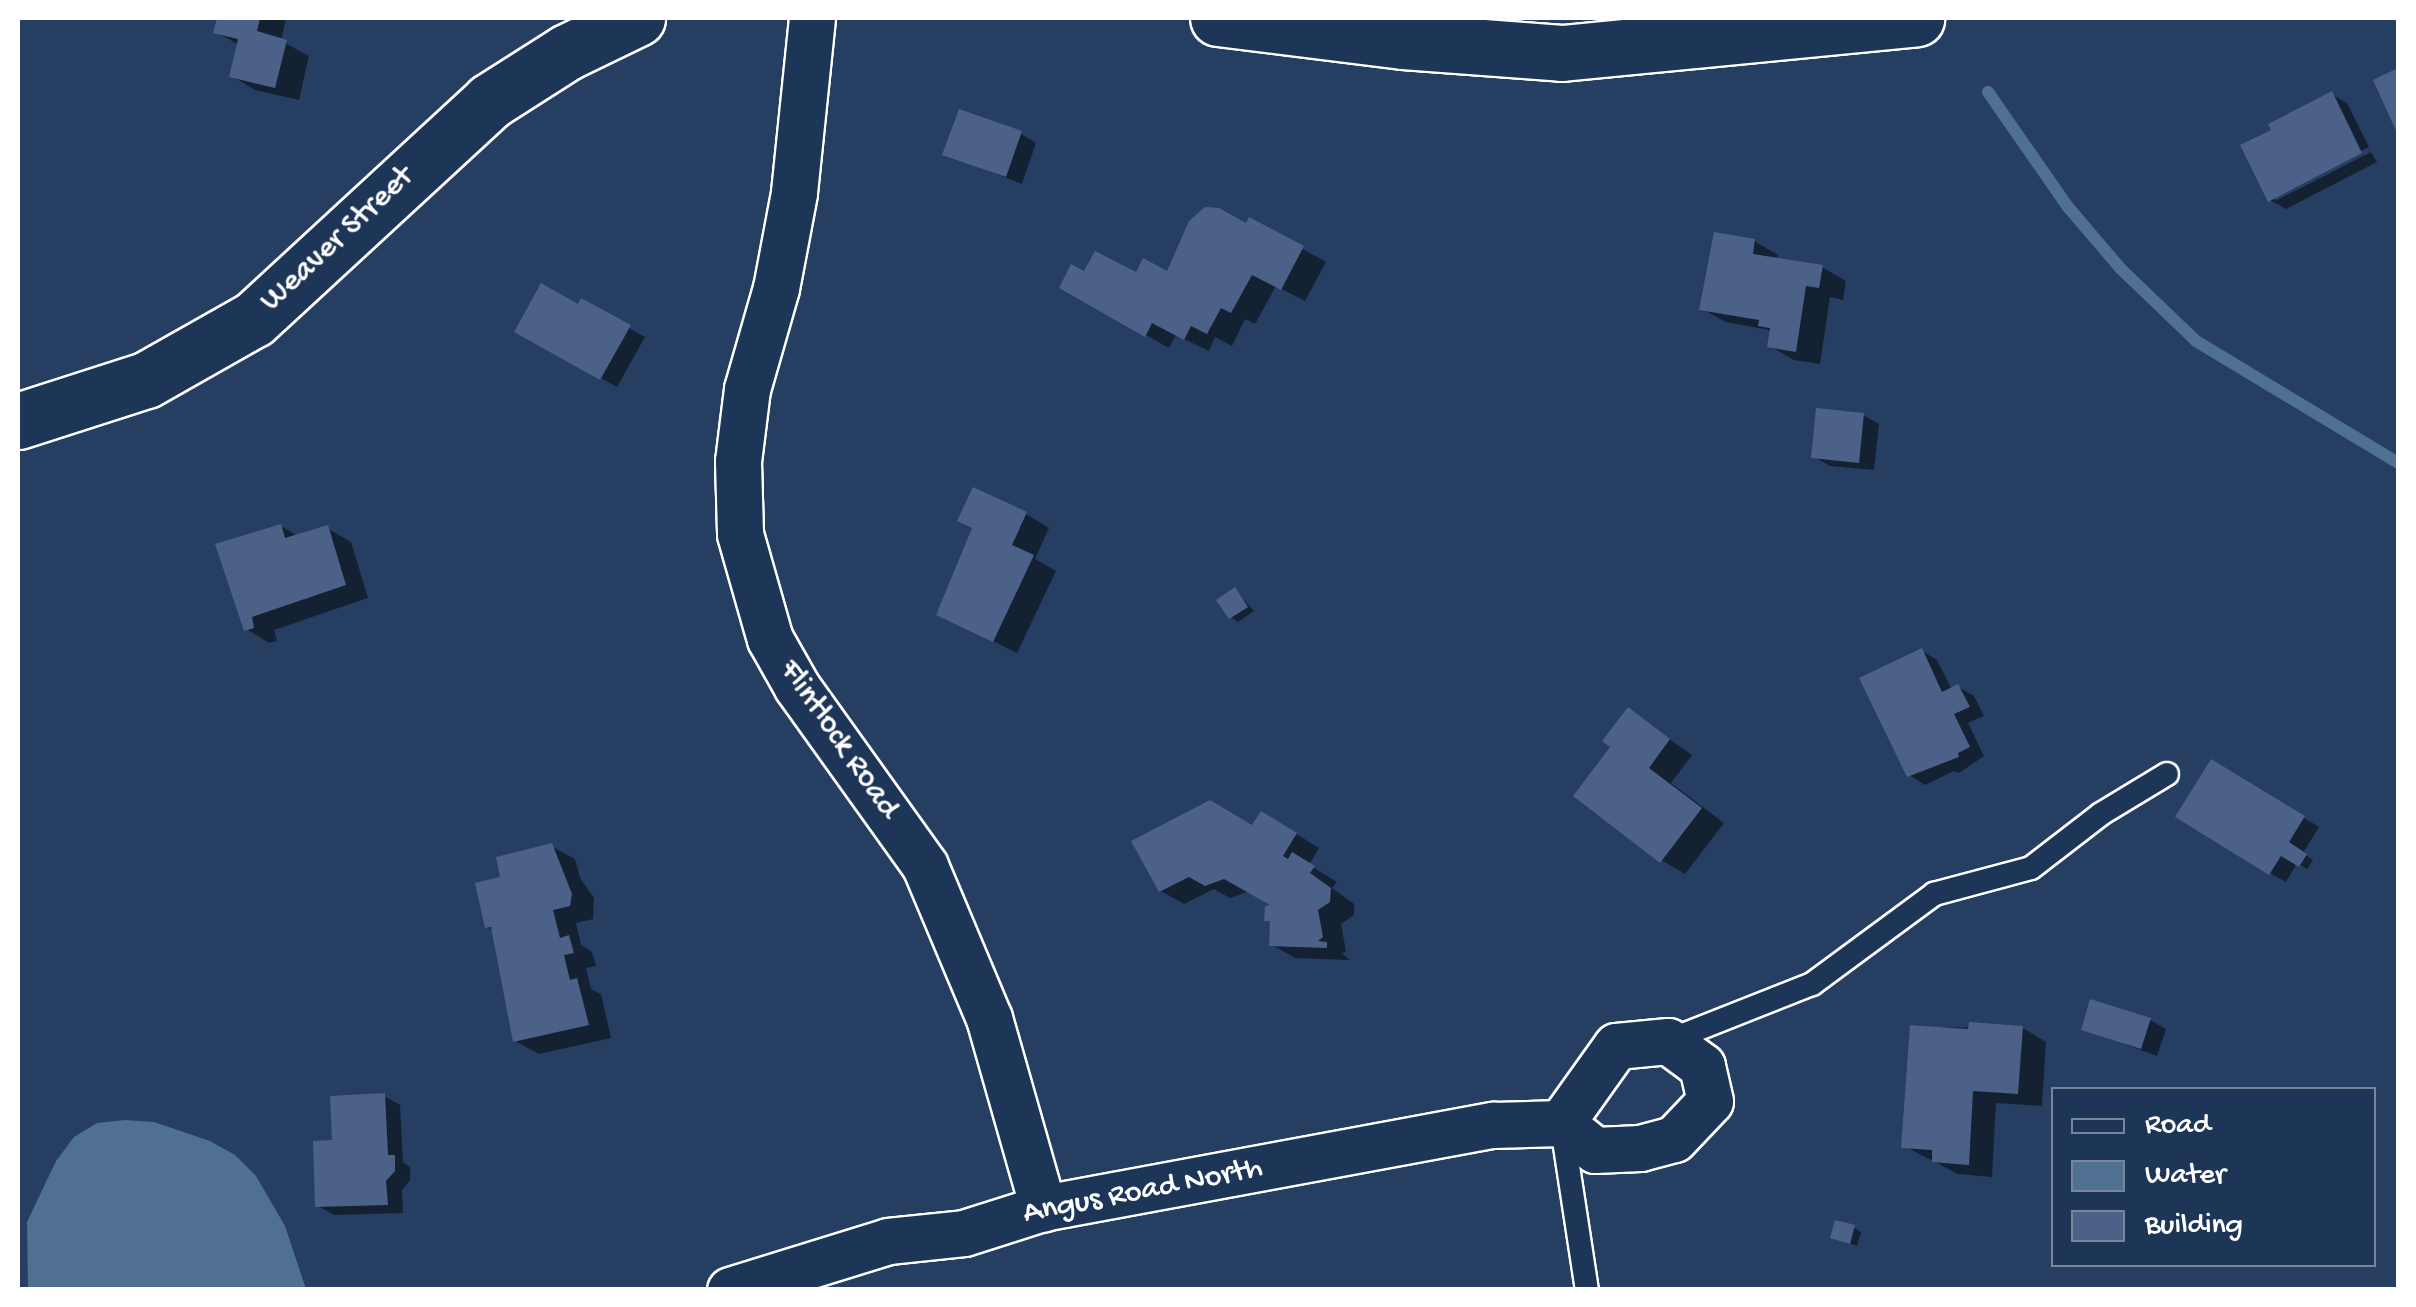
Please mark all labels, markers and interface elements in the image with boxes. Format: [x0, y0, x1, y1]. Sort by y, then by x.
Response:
street label: Weaver Street [253, 159, 423, 321]
street label: Flintlock Road [769, 653, 907, 827]
legend [2051, 1087, 2376, 1267]
text: Road [2145, 1109, 2211, 1144]
street label: Angus Road North [1020, 1150, 1266, 1234]
text: Water [2145, 1159, 2226, 1194]
text: Building [2145, 1209, 2243, 1244]

